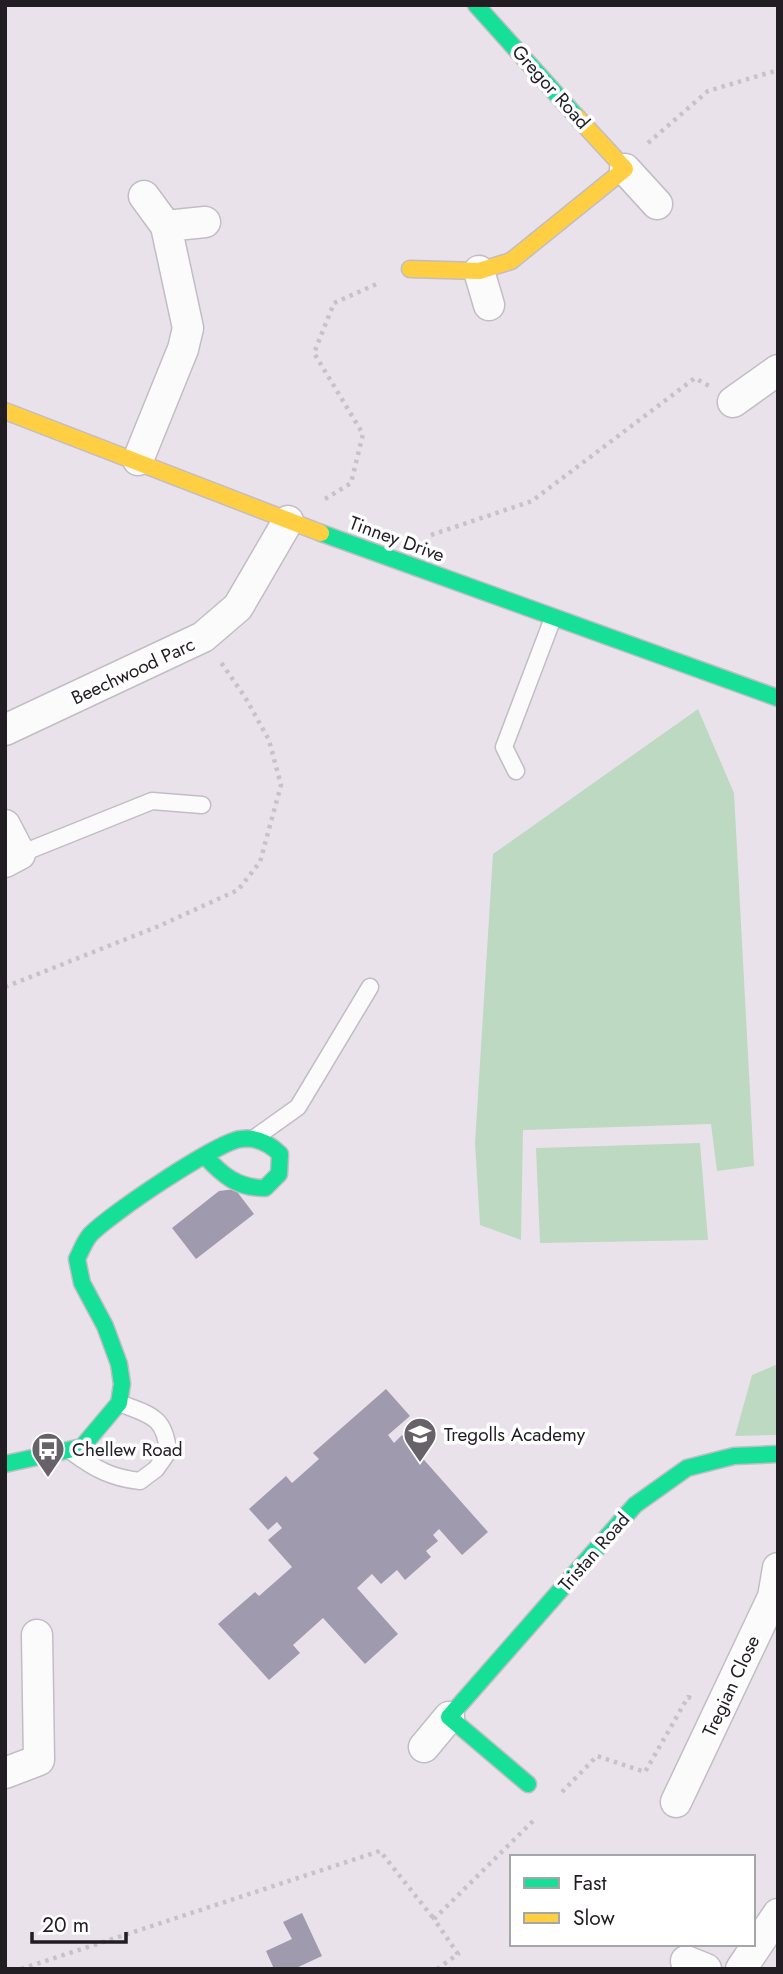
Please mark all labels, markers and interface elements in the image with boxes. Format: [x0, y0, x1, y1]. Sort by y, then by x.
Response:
street label: Gregor Road [506, 39, 596, 135]
street label: Tinney Drive [346, 509, 449, 569]
street label: Beechwood Parc [67, 631, 199, 711]
school or university icon: Tregolls Academy [401, 1415, 439, 1464]
place label: Tregolls Academy [444, 1421, 586, 1448]
bus stop icon: Chellew Road [29, 1430, 67, 1479]
place label: Chellew Road [72, 1436, 183, 1463]
street label: Tristan Road [552, 1507, 636, 1597]
street label: Tregian Close [696, 1631, 766, 1741]
legend [510, 1855, 755, 1946]
text: Fast [573, 1868, 606, 1898]
scale bar [32, 1900, 126, 1944]
text: Slow [573, 1903, 615, 1933]
text: 20 m [42, 1910, 89, 1940]

